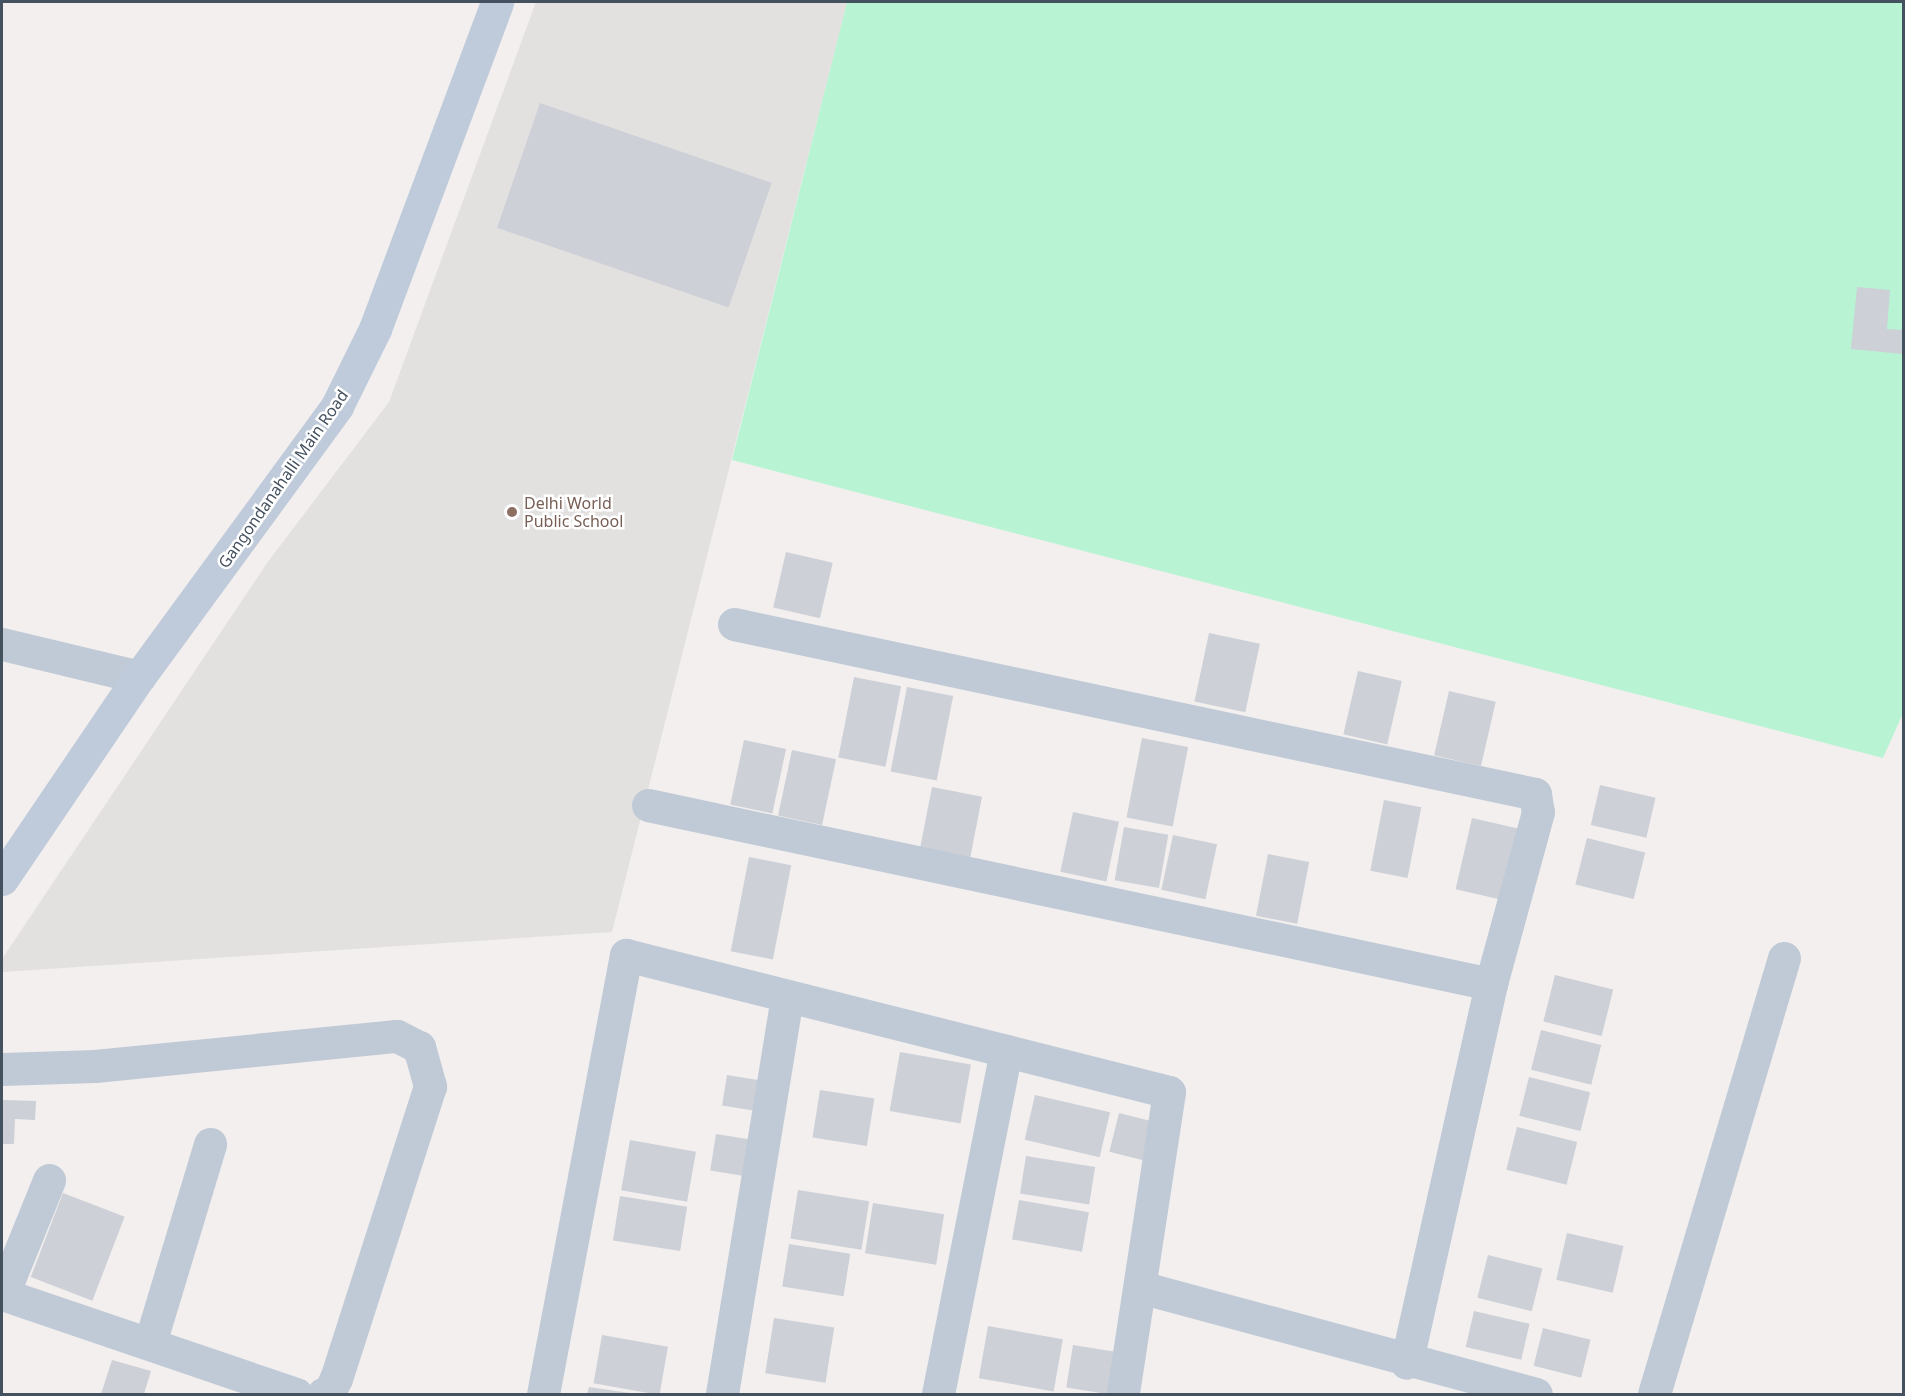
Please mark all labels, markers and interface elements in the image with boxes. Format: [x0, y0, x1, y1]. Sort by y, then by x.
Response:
street label: Gangondanahalli Main Road [214, 386, 352, 572]
place label: Delhi World Public School [524, 493, 623, 531]
marker: Delhi World Public School [505, 505, 519, 519]

